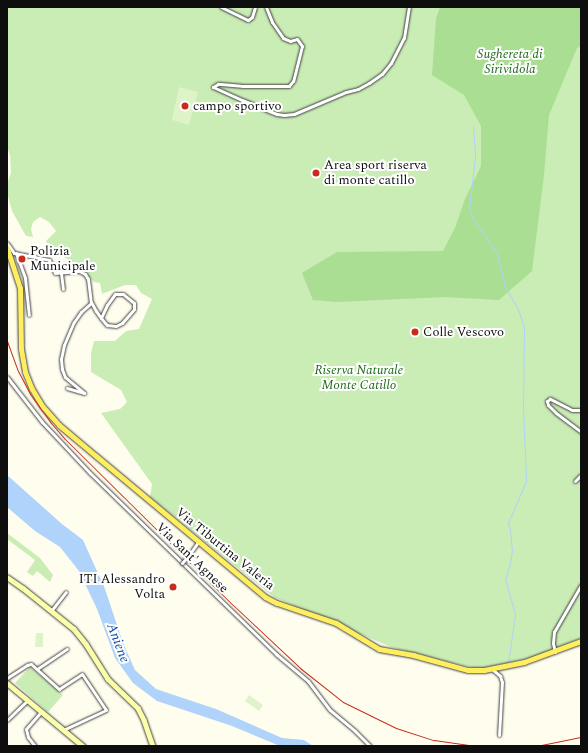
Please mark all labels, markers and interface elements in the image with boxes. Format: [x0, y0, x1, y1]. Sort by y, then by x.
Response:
park label: Sughereta di Sirividola [477, 47, 543, 78]
place label: campo sportivo [193, 98, 282, 114]
marker: campo sportivo [180, 101, 190, 111]
place label: Area sport riserva di monte catillo [324, 158, 427, 189]
marker: Area sport riserva di monte catillo [311, 168, 321, 178]
place label: Polizia Municipale [30, 244, 95, 275]
marker: Polizia Municipale [17, 254, 27, 264]
place label: Colle Vescovo [423, 324, 504, 340]
marker: Colle Vescovo [410, 327, 420, 337]
park label: Riserva Naturale Monte Catillo [315, 363, 403, 394]
street label: Via Tiburtina Valeria [172, 504, 278, 594]
street label: Via Sant'Agnese [153, 520, 231, 596]
place label: ITI Alessandro Volta [79, 572, 165, 603]
marker: ITI Alessandro Volta [168, 582, 178, 592]
water label: Aniene [103, 621, 133, 665]

